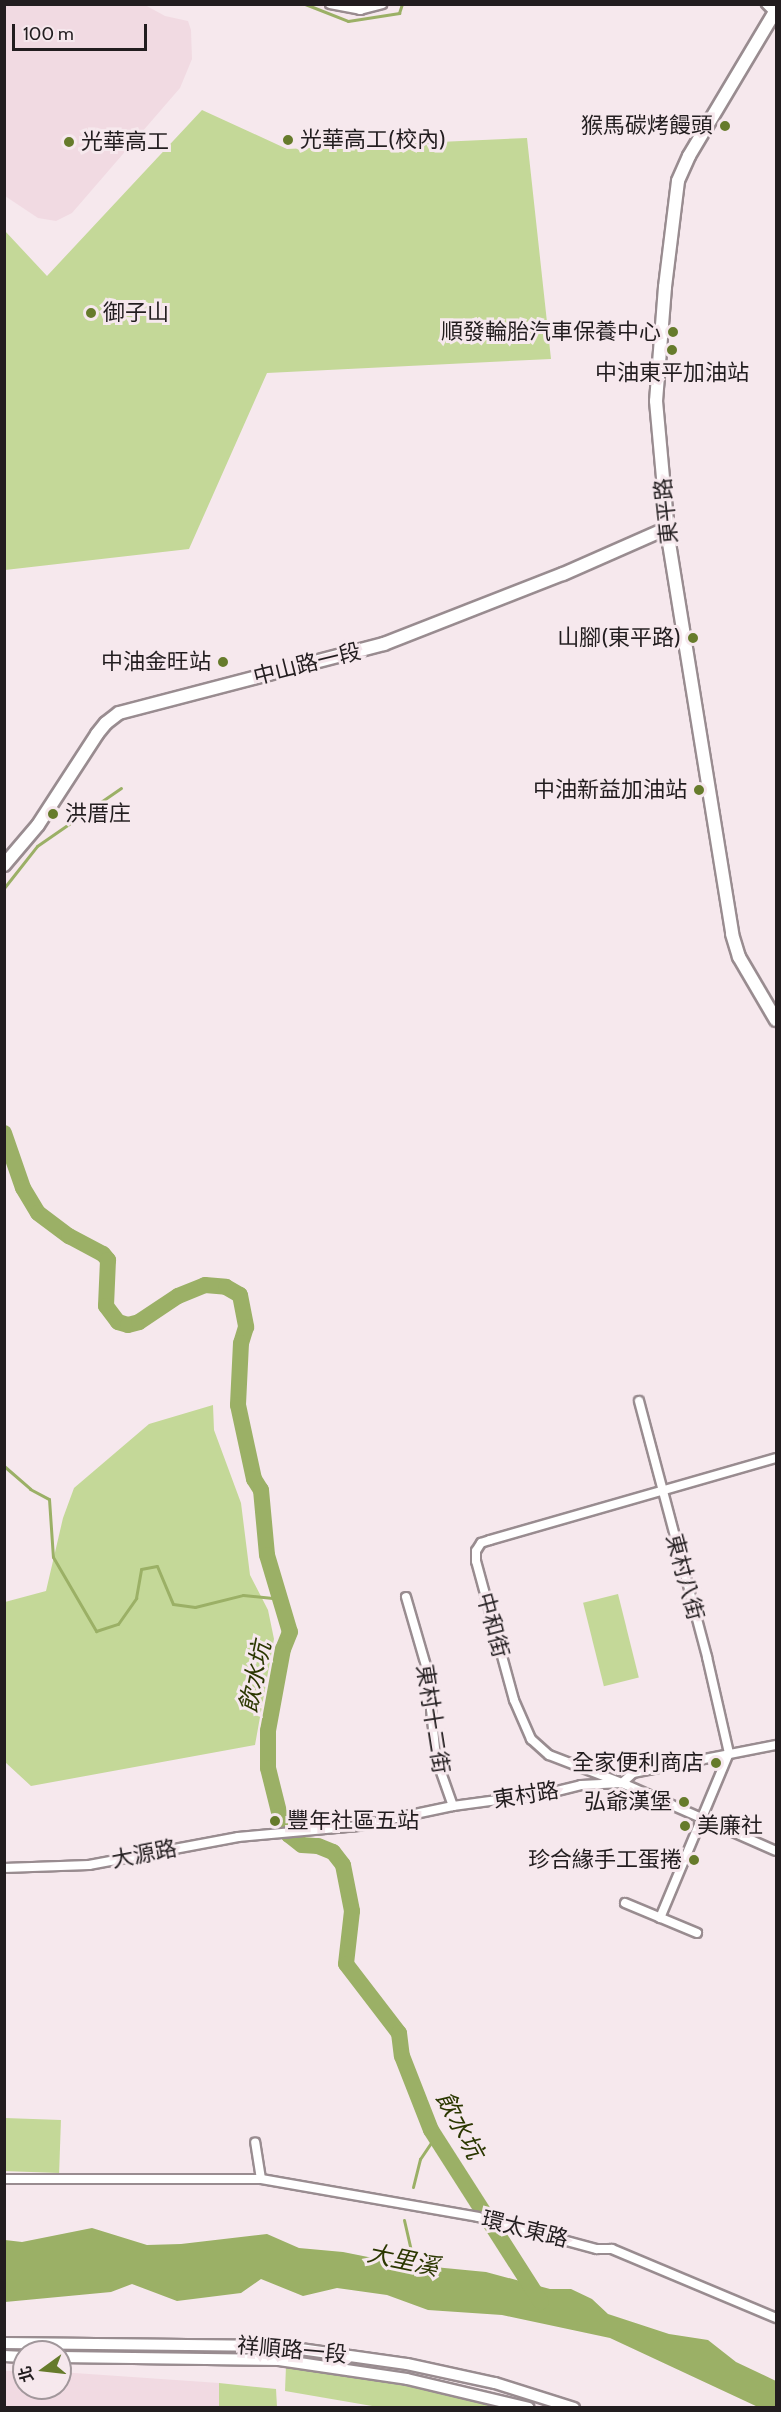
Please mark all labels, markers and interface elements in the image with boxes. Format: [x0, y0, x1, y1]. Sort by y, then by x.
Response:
scale bar [15, 12, 150, 50]
text: 100 m [23, 23, 74, 45]
place label: 猴馬碳烤饅頭 [581, 113, 713, 139]
marker: 猴馬碳烤饅頭 [718, 119, 732, 133]
place label: 光華高工(校內) [300, 127, 446, 153]
place label: 光華高工 [81, 129, 169, 155]
marker: 光華高工(校內) [281, 133, 295, 147]
marker: 光華高工 [62, 135, 76, 149]
place label: 御子山 [103, 300, 169, 326]
marker: 御子山 [84, 306, 98, 320]
place label: 順發輪胎汽車保養中心 [441, 319, 661, 345]
marker: 順發輪胎汽車保養中心 [666, 325, 680, 339]
marker: 中油東平加油站 [665, 343, 679, 357]
place label: 中油東平加油站 [595, 360, 749, 386]
street label: 東平路 [649, 477, 683, 545]
place label: 山腳(東平路) [557, 625, 681, 651]
marker: 山腳(東平路) [686, 631, 700, 645]
street label: 中山路一段 [250, 638, 364, 690]
place label: 中油金旺站 [101, 649, 211, 675]
marker: 中油金旺站 [216, 655, 230, 669]
place label: 中油新益加油站 [533, 777, 687, 803]
marker: 中油新益加油站 [692, 783, 706, 797]
place label: 洪厝庄 [65, 801, 131, 827]
marker: 洪厝庄 [46, 807, 60, 821]
street label: 東村八街 [661, 1531, 709, 1623]
street label: 中和街 [472, 1590, 514, 1660]
water label: 飲水坑 [233, 1639, 277, 1715]
street label: 東村十二街 [411, 1663, 455, 1775]
place label: 全家便利商店 [572, 1750, 704, 1776]
marker: 全家便利商店 [709, 1756, 723, 1770]
street label: 東村路 [491, 1777, 561, 1813]
place label: 弘爺漢堡 [584, 1789, 672, 1815]
marker: 弘爺漢堡 [677, 1795, 691, 1809]
place label: 豐年社區五站 [287, 1808, 419, 1834]
place label: 美廉社 [697, 1813, 763, 1839]
marker: 豐年社區五站 [268, 1814, 282, 1828]
marker: 美廉社 [678, 1819, 692, 1833]
street label: 大源路 [109, 1835, 179, 1873]
place label: 珍合緣手工蛋捲 [528, 1847, 682, 1873]
marker: 珍合緣手工蛋捲 [687, 1853, 701, 1867]
water label: 飲水坑 [430, 2086, 490, 2164]
street label: 環太東路 [479, 2206, 571, 2252]
water label: 大里溪 [365, 2238, 441, 2282]
street label: 祥順路一段 [236, 2332, 348, 2368]
north arrow [12, 2340, 72, 2400]
text: 北 [15, 2364, 37, 2384]

